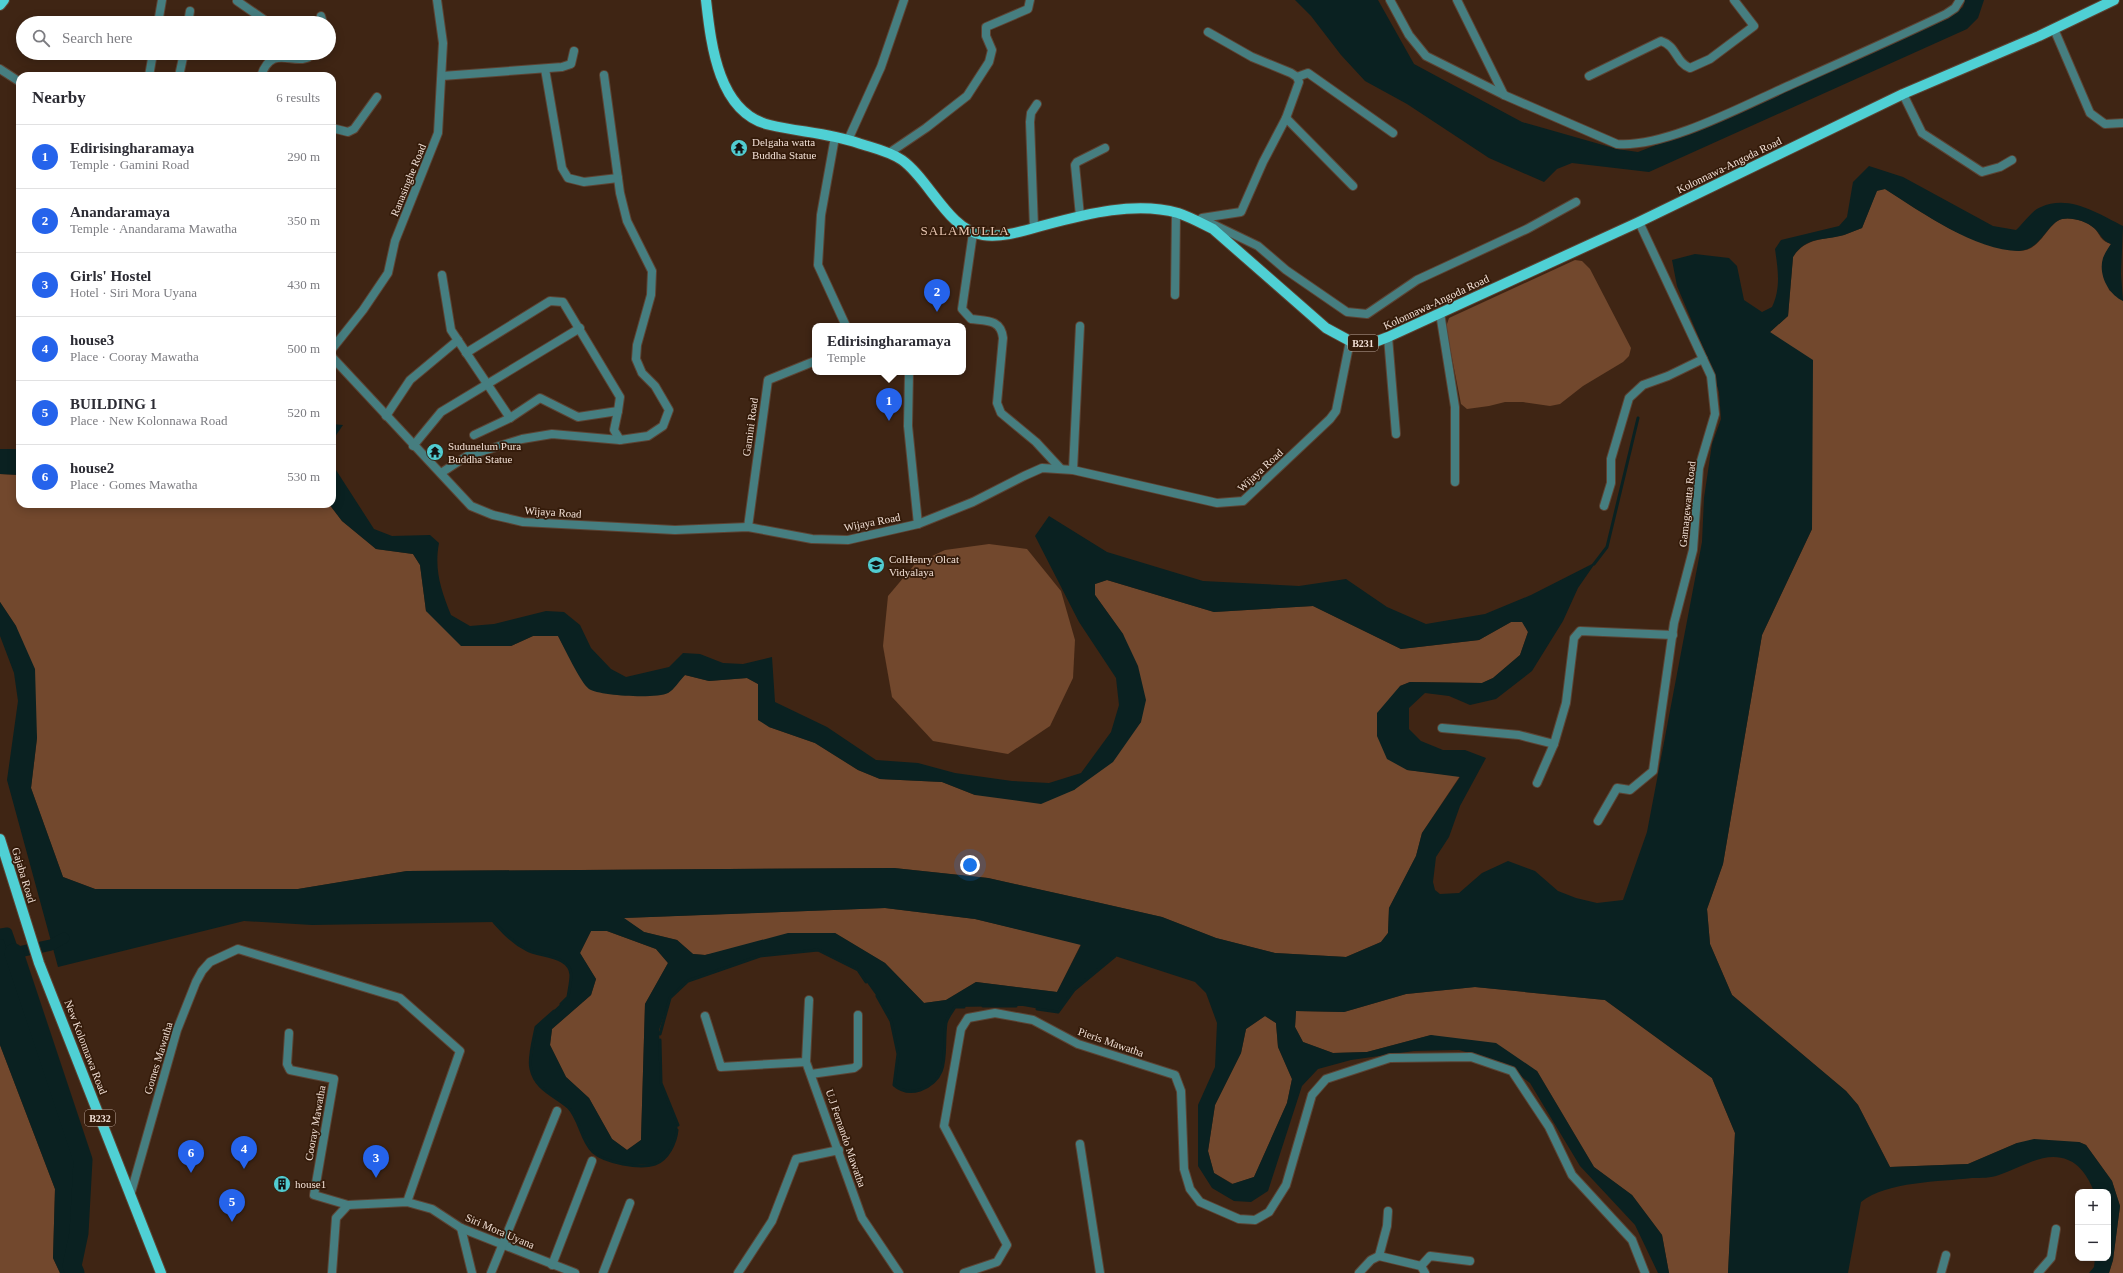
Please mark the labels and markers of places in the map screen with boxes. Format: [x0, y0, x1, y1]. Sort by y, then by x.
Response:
place label: Delgaha watta Buddha Statue [752, 136, 817, 161]
temple icon: Delgaha watta Buddha Statue [729, 138, 749, 158]
pin: 2 [924, 279, 950, 312]
pin: 1 [876, 388, 902, 421]
place label: Sudunelum Pura Buddha Statue [448, 440, 521, 465]
temple icon: Sudunelum Pura Buddha Statue [425, 442, 445, 462]
place label: ColHenry Olcat Vidyalaya [889, 553, 959, 578]
school or university icon: ColHenry Olcat Vidyalaya [866, 555, 886, 575]
pin: 4 [231, 1136, 257, 1169]
pin: 6 [178, 1140, 204, 1173]
pin: 3 [363, 1145, 389, 1178]
building icon: house1 [272, 1174, 292, 1194]
place label: house1 [295, 1178, 326, 1190]
pin: 5 [219, 1189, 245, 1222]

